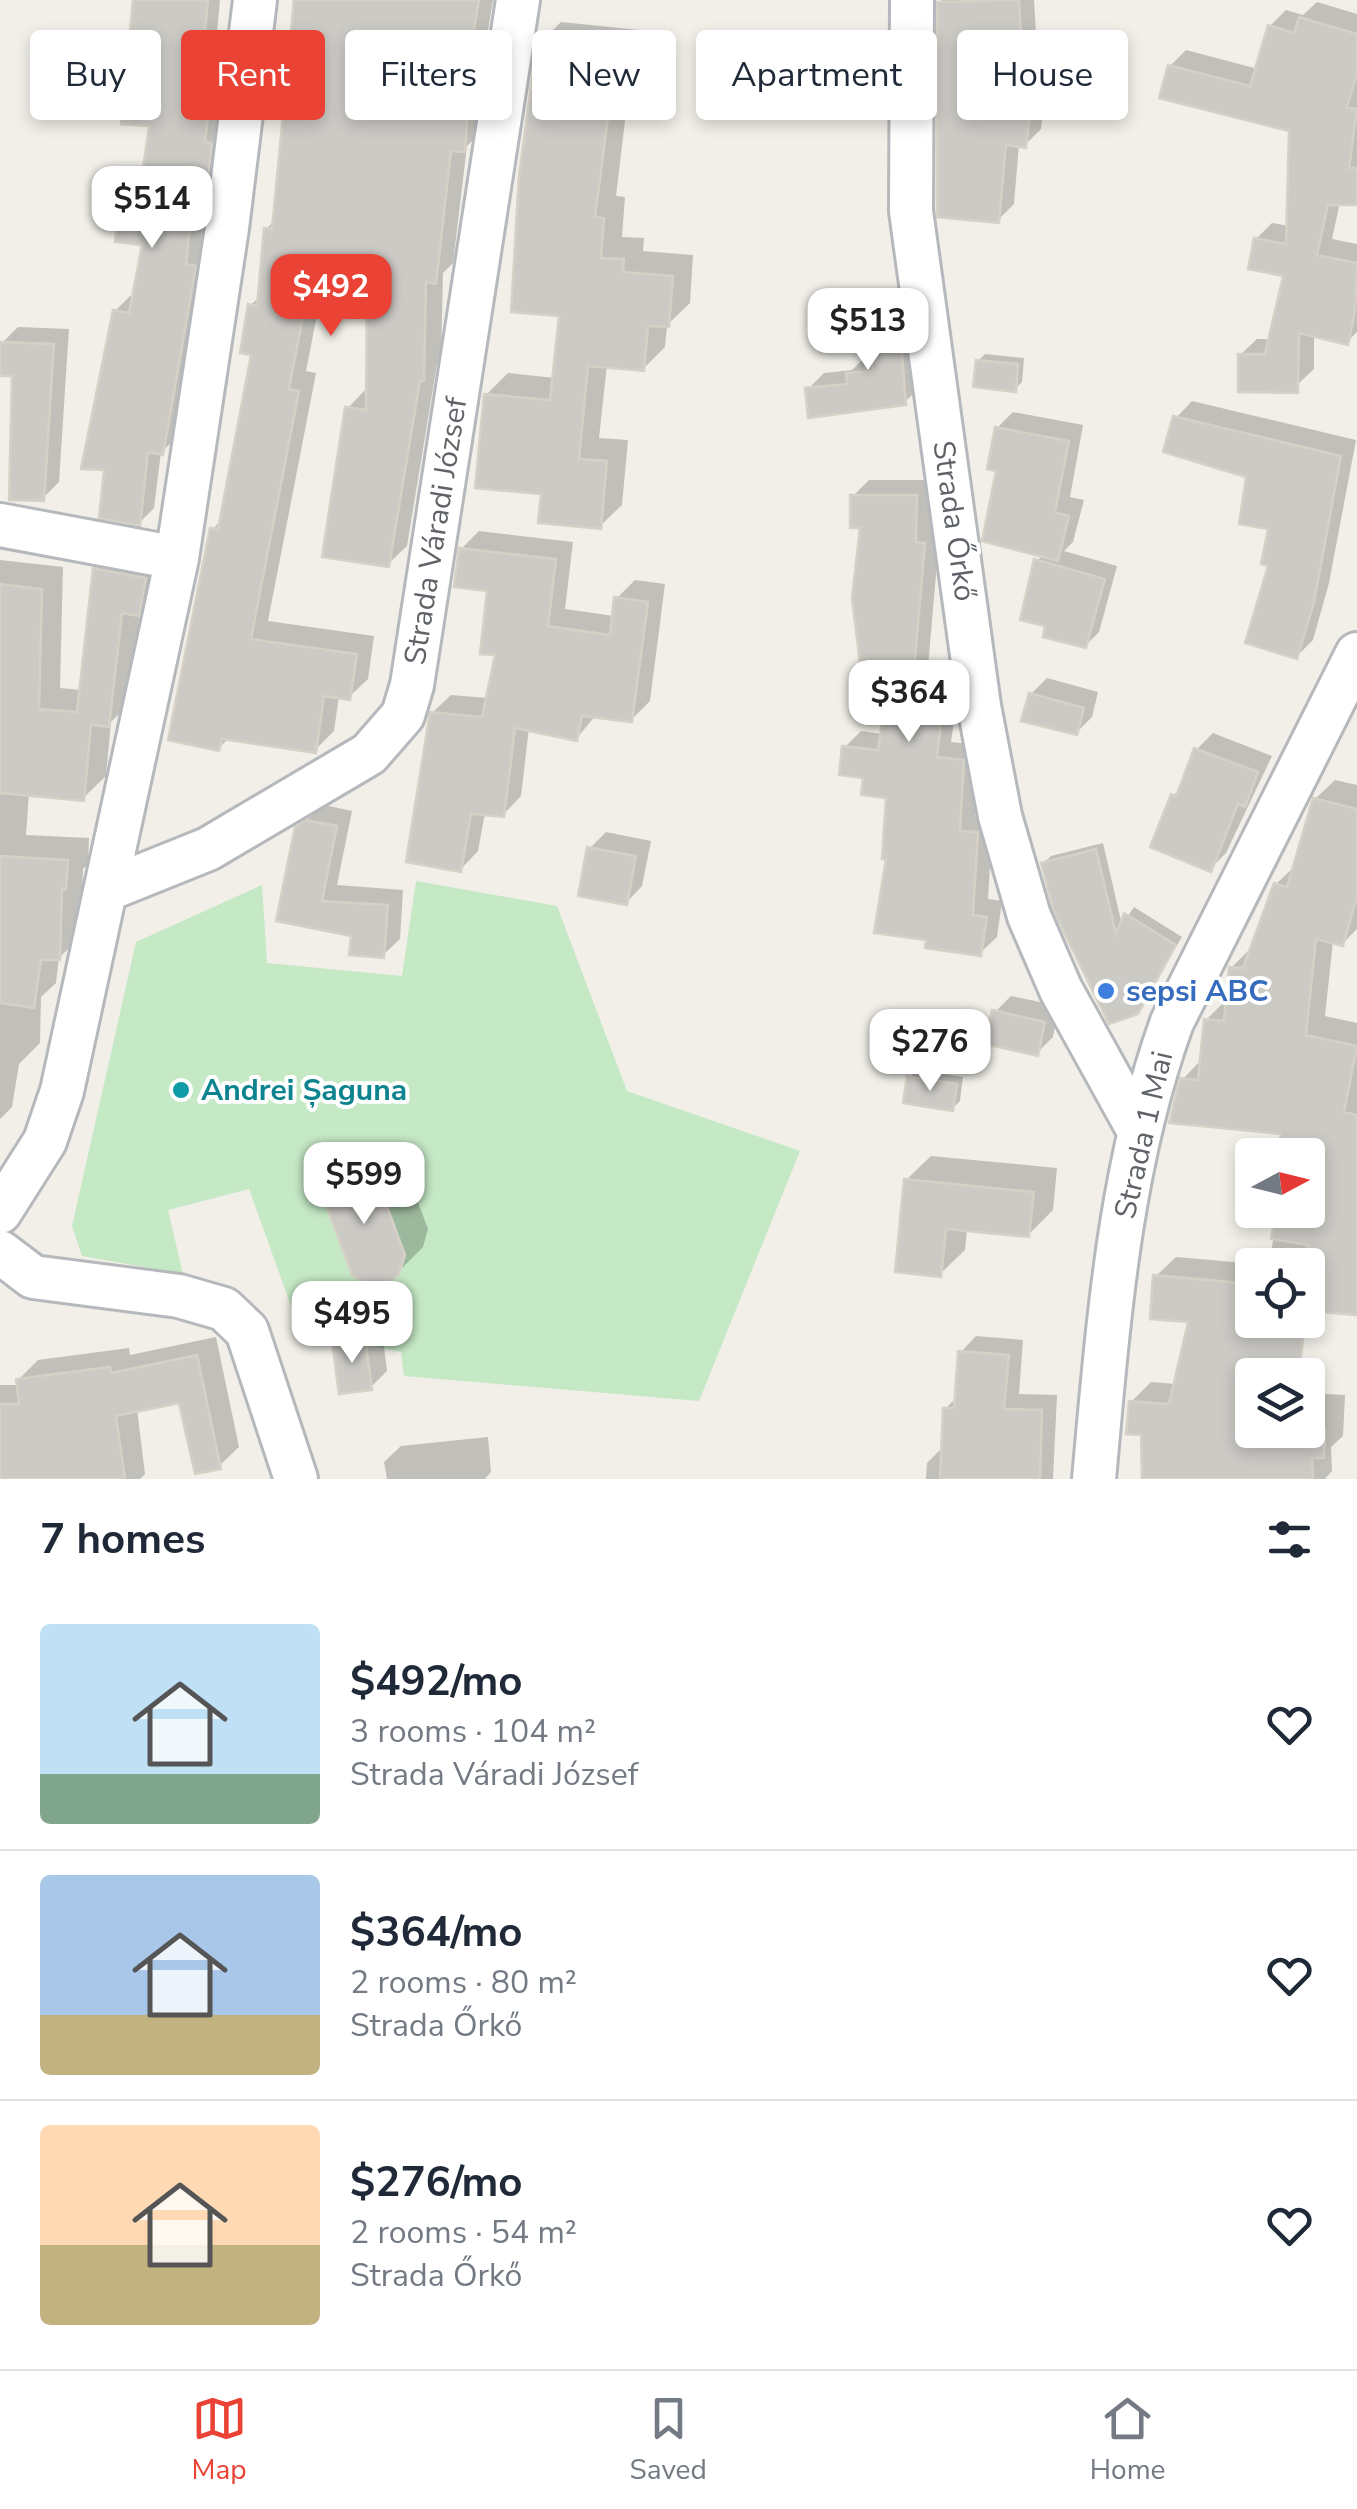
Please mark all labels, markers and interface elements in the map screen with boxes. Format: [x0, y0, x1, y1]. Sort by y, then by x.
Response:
chip: Buy [30, 30, 161, 120]
chip: Rent [181, 30, 325, 120]
chip: Filters [345, 30, 512, 120]
chip: New [532, 30, 676, 120]
chip: Apartment [696, 30, 937, 120]
chip: House [957, 30, 1128, 120]
pin: $514 [93, 166, 211, 251]
text: $514 [114, 177, 190, 220]
pin: $492 [272, 254, 390, 339]
text: $492 [293, 265, 369, 308]
pin: $513 [809, 288, 927, 373]
text: $513 [830, 299, 906, 342]
street label: Strada Váradi József [395, 393, 478, 668]
street label: Strada Őrkő [922, 438, 986, 604]
pin: $364 [850, 660, 968, 745]
text: $364 [871, 671, 947, 714]
place label: sepsi ABC [1126, 971, 1269, 1012]
marker: sepsi ABC [1095, 980, 1117, 1002]
pin: $276 [871, 1009, 989, 1094]
text: $276 [892, 1020, 968, 1063]
street label: Strada 1 Mai [1105, 1047, 1183, 1223]
place label: Andrei Șaguna [201, 1070, 407, 1111]
marker: Andrei Șaguna [170, 1079, 192, 1101]
north arrow [1235, 1138, 1325, 1228]
map controls [1235, 1138, 1325, 1448]
pin: $599 [305, 1142, 423, 1227]
text: $599 [326, 1153, 402, 1196]
button: locate [1235, 1248, 1325, 1338]
pin: $495 [293, 1281, 411, 1366]
text: $495 [314, 1292, 390, 1335]
button: layers [1235, 1358, 1325, 1448]
text: 7 homes [40, 1511, 205, 1568]
icon: filters [1262, 1512, 1317, 1567]
text: $492/mo [350, 1653, 522, 1710]
icon: home [120, 1664, 240, 1784]
icon: heart [1262, 1697, 1317, 1752]
text: 3 rooms · 104 m² [350, 1710, 596, 1753]
text: Strada Váradi József [350, 1753, 638, 1796]
text: $364/mo [350, 1904, 522, 1961]
icon: home [120, 1915, 240, 2035]
icon: heart [1262, 1948, 1317, 2003]
text: 2 rooms · 80 m² [350, 1961, 577, 2004]
text: Strada Őrkő [350, 2004, 522, 2047]
text: $276/mo [350, 2154, 522, 2211]
icon: home [120, 2165, 240, 2285]
icon: heart [1262, 2198, 1317, 2253]
text: 2 rooms · 54 m² [350, 2211, 577, 2254]
text: Strada Őrkő [350, 2254, 522, 2297]
tab: Map [191, 2391, 247, 2489]
tab: Saved [629, 2391, 707, 2489]
tab: Home [1090, 2391, 1166, 2489]

